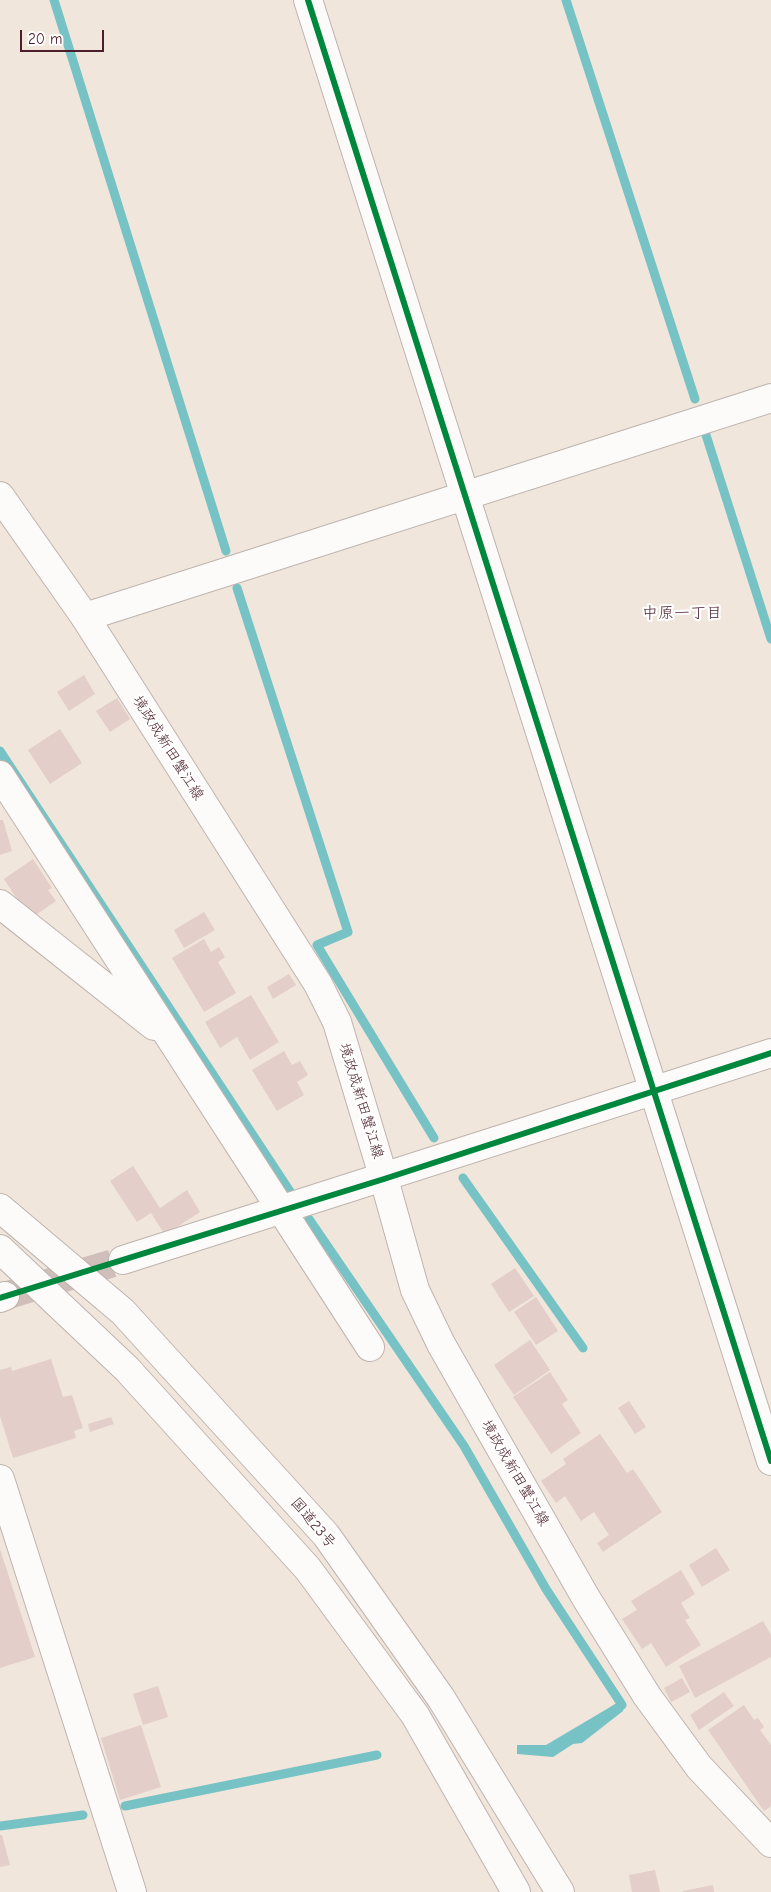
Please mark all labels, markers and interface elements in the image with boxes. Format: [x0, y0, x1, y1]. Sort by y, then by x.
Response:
scale bar [22, 20, 106, 52]
text: 20 m [28, 30, 62, 48]
district label: 中原一丁目 [642, 603, 722, 623]
street label: 境政成新田蟹江線 [129, 692, 207, 804]
street label: 境政成新田蟹江線 [335, 1041, 387, 1161]
street label: 境政成新田蟹江線 [477, 1417, 553, 1529]
street label: 国道23号 [287, 1494, 339, 1552]

